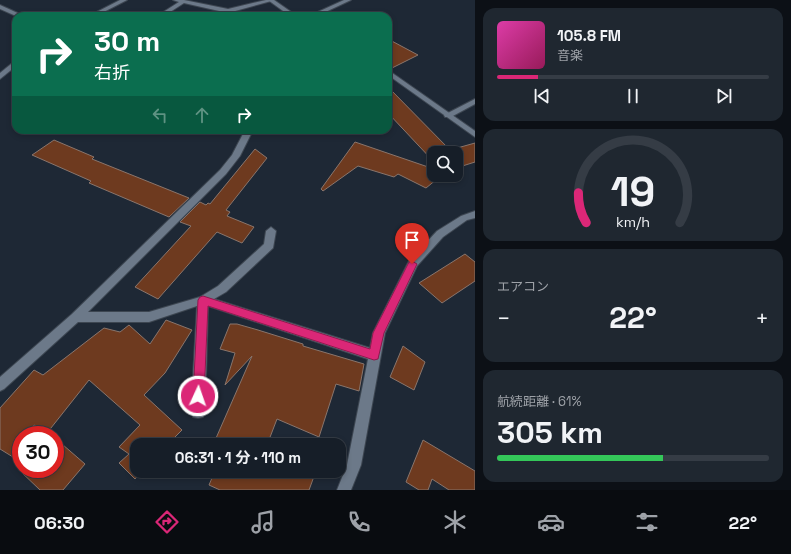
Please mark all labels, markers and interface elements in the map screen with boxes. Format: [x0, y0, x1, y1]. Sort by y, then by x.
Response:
text: 30 m [94, 23, 160, 59]
text: 105.8 FM [557, 26, 621, 45]
icon: right [28, 28, 80, 80]
text: 音楽 [557, 47, 583, 64]
text: 右折 [94, 61, 130, 84]
icon: previous [531, 85, 553, 107]
icon: pause [622, 85, 644, 107]
icon: next [713, 85, 735, 107]
icon: left [149, 104, 171, 126]
icon: ahead [191, 104, 213, 126]
icon: right [233, 104, 255, 126]
map controls [427, 146, 463, 182]
button: search [427, 146, 463, 182]
text: 19 [611, 165, 655, 218]
text: km/h [616, 212, 650, 230]
pin [395, 223, 429, 264]
icon: arrive [401, 229, 423, 251]
text: エアコン [497, 278, 549, 295]
text: 22° [609, 298, 657, 337]
text: − [497, 304, 511, 332]
text: + [755, 304, 769, 332]
position arrow [177, 375, 219, 417]
text: 航続距離 · 61% [497, 393, 582, 410]
text: 305 km [497, 413, 603, 452]
speed limit sign: 30 [12, 426, 64, 478]
text: 06:31 · 1 分 · 110 m [175, 448, 301, 467]
icon: directions [153, 508, 181, 536]
icon: music [249, 508, 277, 536]
icon: phone [345, 508, 373, 536]
icon: climate [441, 508, 469, 536]
icon: car [537, 508, 565, 536]
icon: filters [633, 508, 661, 536]
text: 06:30 [34, 511, 85, 534]
text: 22° [729, 511, 757, 534]

